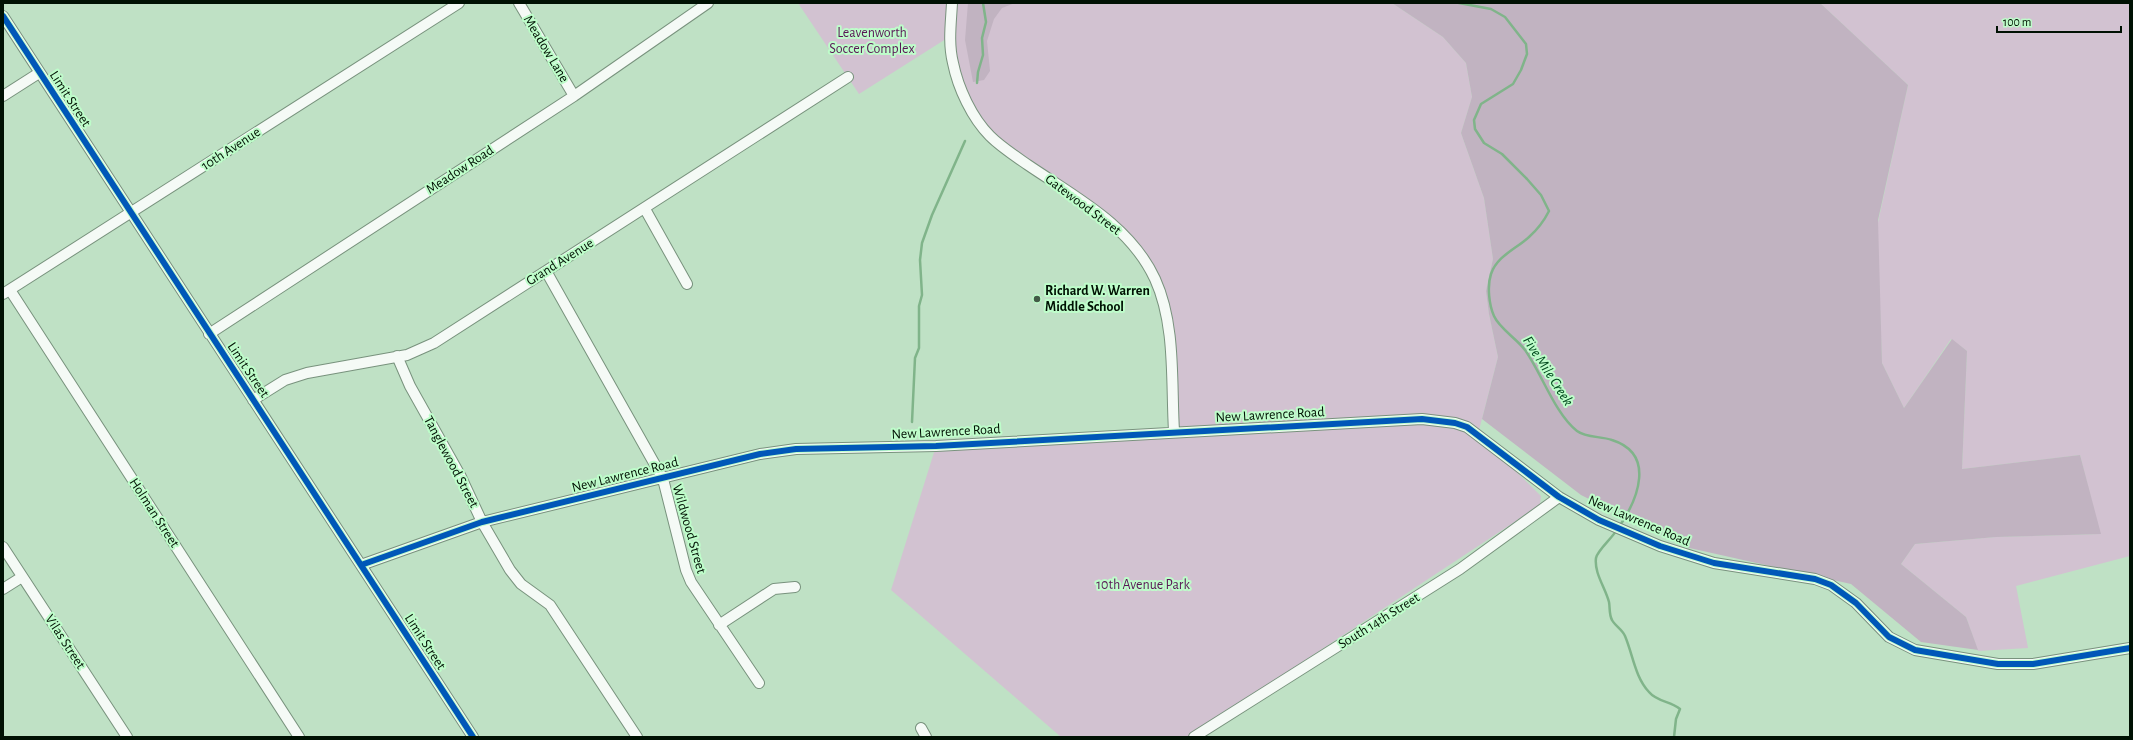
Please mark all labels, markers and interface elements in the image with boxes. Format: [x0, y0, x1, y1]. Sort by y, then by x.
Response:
scale bar [1997, 8, 2121, 34]
street label: Meadow Lane [521, 13, 571, 85]
text: 100 m [2003, 16, 2031, 28]
park label: Leavenworth Soccer Complex [829, 26, 915, 56]
street label: Limit Street [47, 69, 93, 130]
street label: 10th Avenue [199, 125, 263, 173]
street label: Meadow Road [424, 143, 496, 197]
street label: Gatewood Street [1042, 172, 1124, 238]
street label: Grand Avenue [524, 236, 596, 288]
place label: Richard W. Warren Middle School [1045, 284, 1150, 314]
marker: Richard W. Warren Middle School [1032, 294, 1042, 304]
water label: Five Mile Creek [1520, 333, 1576, 409]
street label: Limit Street [224, 340, 272, 401]
street label: New Lawrence Road [1215, 405, 1325, 425]
street label: Tanglewood Street [421, 414, 481, 511]
street label: New Lawrence Road [891, 422, 1001, 442]
street label: New Lawrence Road [570, 455, 680, 495]
street label: Holman Street [126, 476, 182, 551]
street label: Wildwood Street [670, 483, 709, 576]
street label: New Lawrence Road [1586, 493, 1692, 549]
park label: 10th Avenue Park [1096, 578, 1190, 592]
street label: South 14th Street [1336, 590, 1423, 652]
street label: Vilas Street [42, 612, 88, 672]
street label: Limit Street [402, 612, 448, 673]

